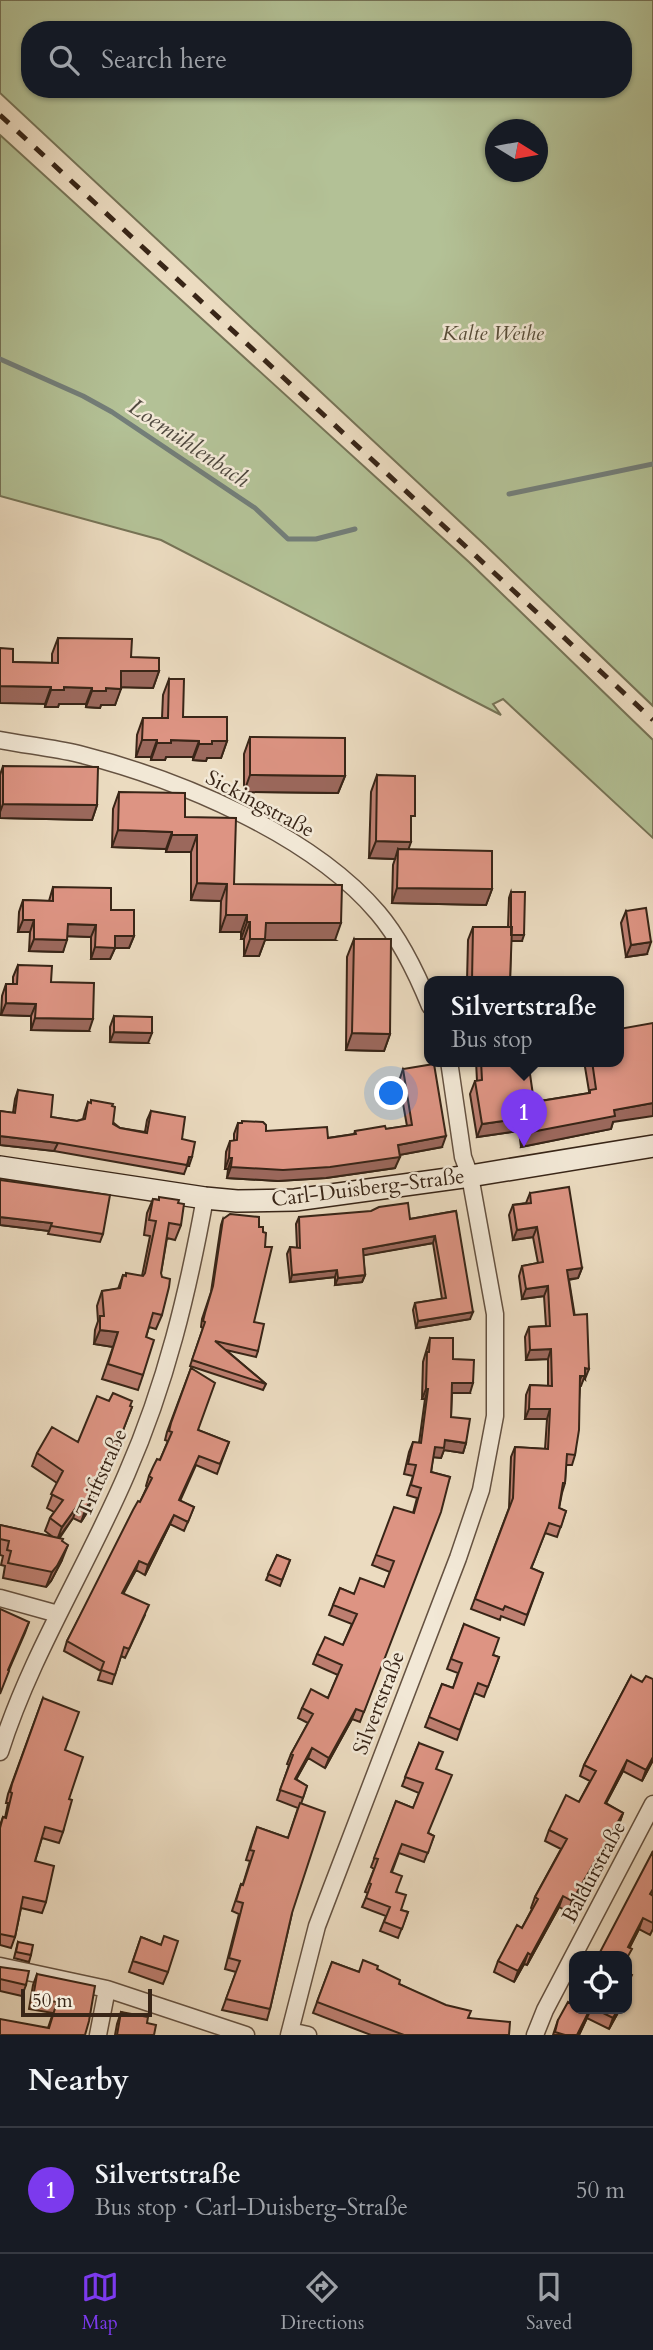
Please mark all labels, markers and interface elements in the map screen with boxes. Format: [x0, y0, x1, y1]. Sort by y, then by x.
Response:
search box [21, 21, 632, 98]
icon: search [45, 41, 83, 79]
text: Search here [101, 42, 227, 77]
north arrow [485, 119, 548, 182]
park label: Kalte Weihe [442, 319, 545, 348]
water label: Loemühlenbach [122, 391, 256, 495]
street label: Sickingstraße [201, 763, 319, 845]
popup [424, 976, 624, 1067]
text: Silvertstraße [451, 989, 597, 1024]
text: Bus stop [451, 1024, 533, 1055]
your location [374, 1076, 408, 1110]
pin: 1 [501, 1089, 547, 1147]
street label: Carl-Duisberg-Straße [270, 1162, 466, 1214]
street label: Triftstraße [70, 1424, 134, 1522]
street label: Silvertstraße [346, 1647, 412, 1759]
street label: Baldurstraße [555, 1816, 633, 1928]
map controls [569, 1951, 632, 2014]
button: locate [569, 1951, 632, 2014]
scale bar [21, 1986, 152, 2018]
text: 50 m [32, 1988, 73, 2014]
text: Nearby [28, 2060, 129, 2101]
text: Silvertstraße [95, 2157, 241, 2192]
text: 1 [45, 2175, 57, 2206]
text: 50 m [576, 2175, 625, 2206]
text: Bus stop · Carl-Duisberg-Straße [95, 2192, 408, 2223]
tab: Map [81, 2268, 119, 2336]
tab: Directions [281, 2268, 364, 2336]
tab: Saved [526, 2268, 572, 2336]

